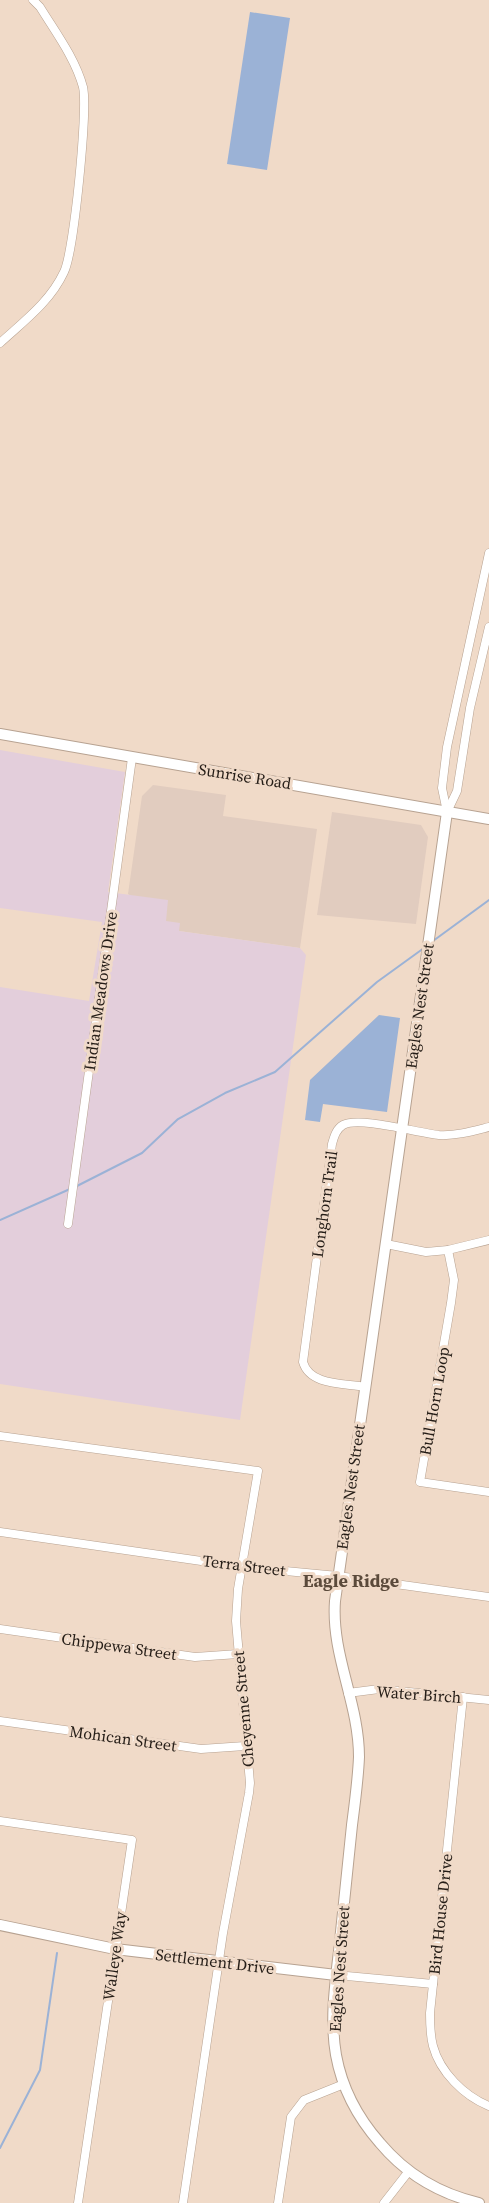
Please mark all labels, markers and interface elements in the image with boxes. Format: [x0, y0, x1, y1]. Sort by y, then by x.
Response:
street label: Sunrise Road [197, 758, 293, 794]
street label: Indian Meadows Drive [78, 910, 122, 1072]
street label: Eagles Nest Street [399, 941, 439, 1070]
street label: Longhorn Trail [306, 1149, 342, 1259]
street label: Bull Horn Loop [414, 1345, 454, 1457]
street label: Eagles Nest Street [330, 1422, 370, 1551]
street label: Terra Street [201, 1549, 287, 1581]
district label: Eagle Ridge [303, 1568, 399, 1593]
street label: Chippewa Street [60, 1627, 179, 1665]
street label: Cheyenne Street [227, 1649, 259, 1768]
street label: Water Birch [376, 1680, 463, 1708]
street label: Mohican Street [68, 1720, 179, 1757]
street label: Bird House Drive [423, 1852, 457, 1976]
street label: Eagles Nest Street [324, 1904, 354, 2033]
street label: Walleye Way [97, 1909, 131, 2002]
street label: Settlement Drive [154, 1943, 276, 1979]

